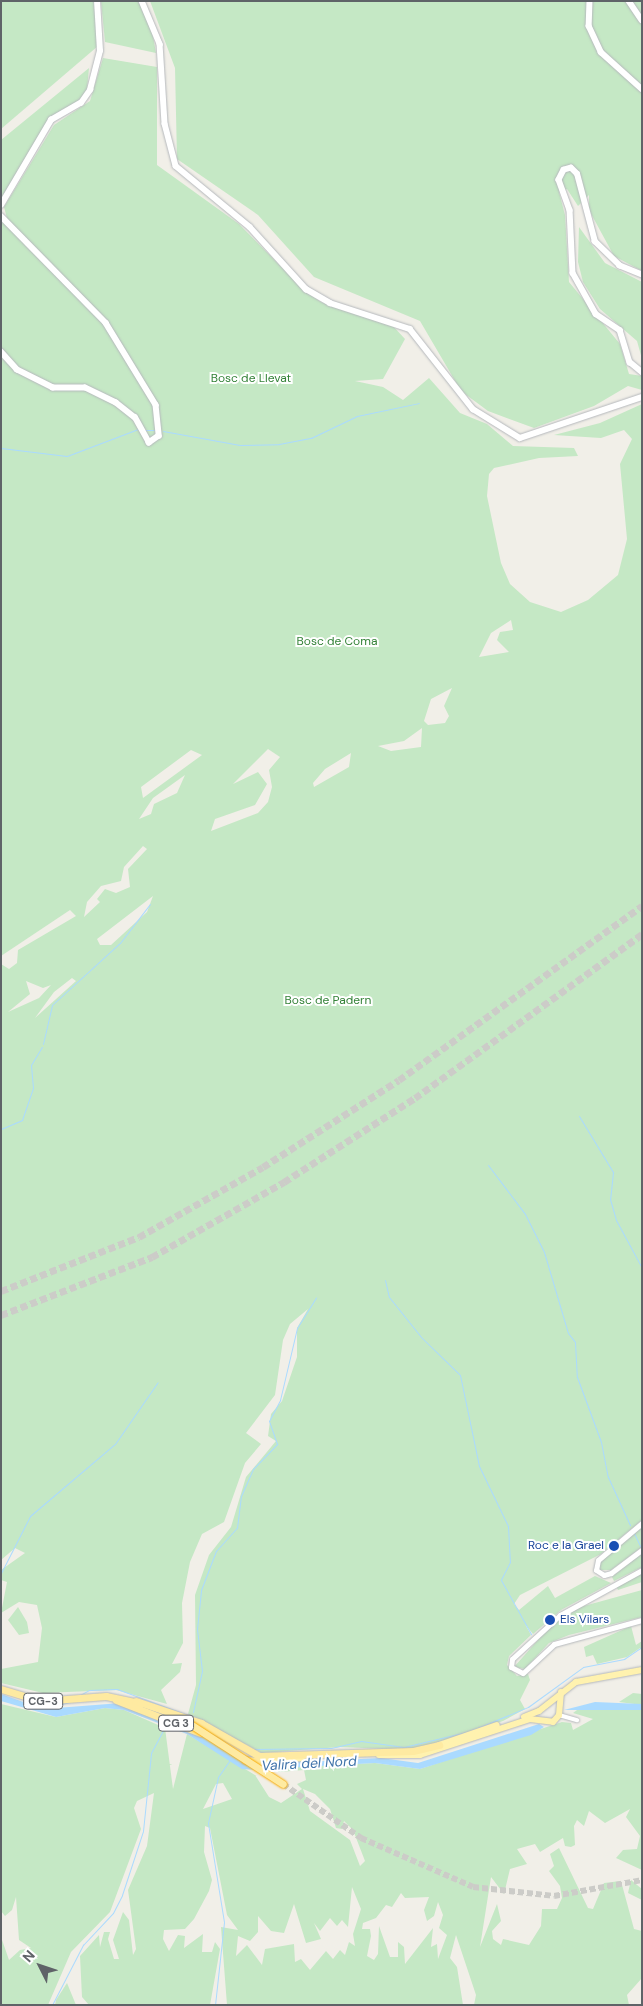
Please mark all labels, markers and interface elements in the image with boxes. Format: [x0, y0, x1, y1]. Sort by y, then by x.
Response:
park label: Bosc de Llevat [211, 372, 291, 386]
park label: Bosc de Coma [297, 635, 377, 649]
park label: Bosc de Padern [285, 994, 371, 1008]
place label: Roc e la Grael [528, 1539, 604, 1553]
marker: Roc e la Grael [608, 1540, 620, 1552]
place label: Els Vilars [560, 1613, 609, 1627]
marker: Els Vilars [544, 1614, 556, 1626]
road number: CG-3 [23, 1692, 63, 1710]
road number: CG 3 [157, 1715, 195, 1732]
water label: Valira del Nord [261, 1752, 357, 1774]
north arrow [15, 1941, 65, 1991]
text: N [19, 1946, 39, 1966]

